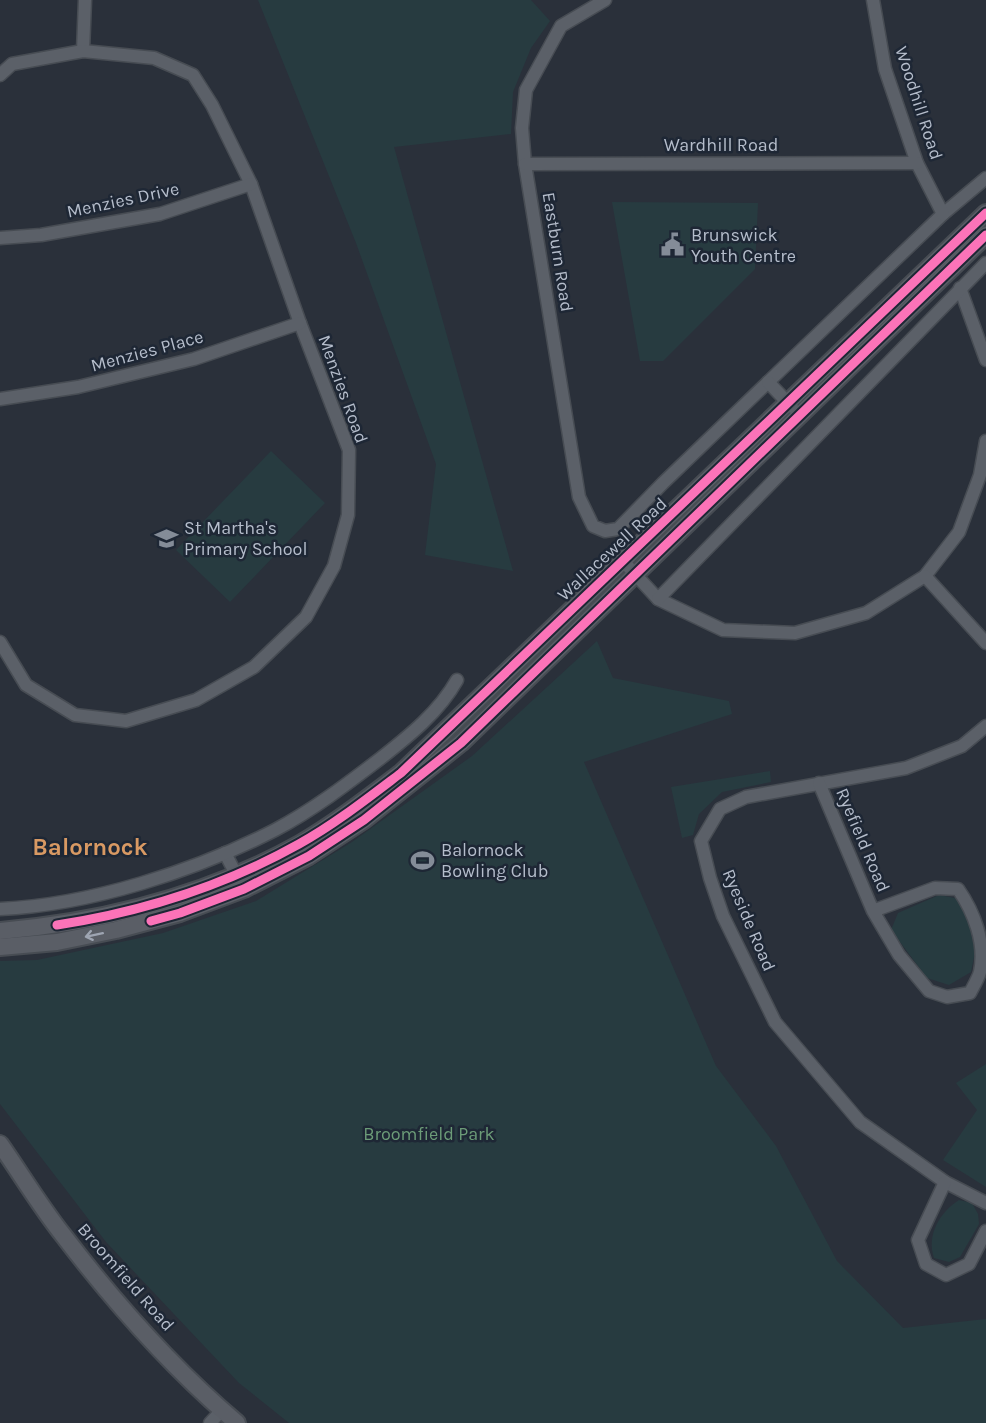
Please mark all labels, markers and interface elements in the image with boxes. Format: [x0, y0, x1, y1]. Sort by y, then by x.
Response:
street label: Woodhill Road [890, 44, 948, 162]
street label: Wardhill Road [664, 134, 778, 156]
street label: Menzies Drive [65, 177, 181, 223]
street label: Eastburn Road [538, 191, 578, 313]
place label: Brunswick Youth Centre [691, 224, 796, 267]
public building icon: Brunswick Youth Centre [660, 232, 686, 258]
street label: Menzies Place [88, 325, 206, 377]
street label: Menzies Road [313, 332, 373, 446]
street label: Wallacewell Road [553, 493, 671, 605]
place label: St Martha's Primary School [184, 517, 308, 560]
school or university icon: St Martha's Primary School [153, 525, 179, 551]
street label: Ryefield Road [831, 785, 895, 895]
district label: Balornock [32, 833, 148, 861]
place label: Balornock Bowling Club [441, 839, 548, 882]
sports icon: Balornock Bowling Club [410, 847, 436, 873]
street label: Ryeside Road [718, 865, 780, 975]
one-way arrow [84, 930, 104, 941]
park label: Broomfield Park [363, 1123, 495, 1145]
street label: Broomfield Road [73, 1218, 179, 1336]

